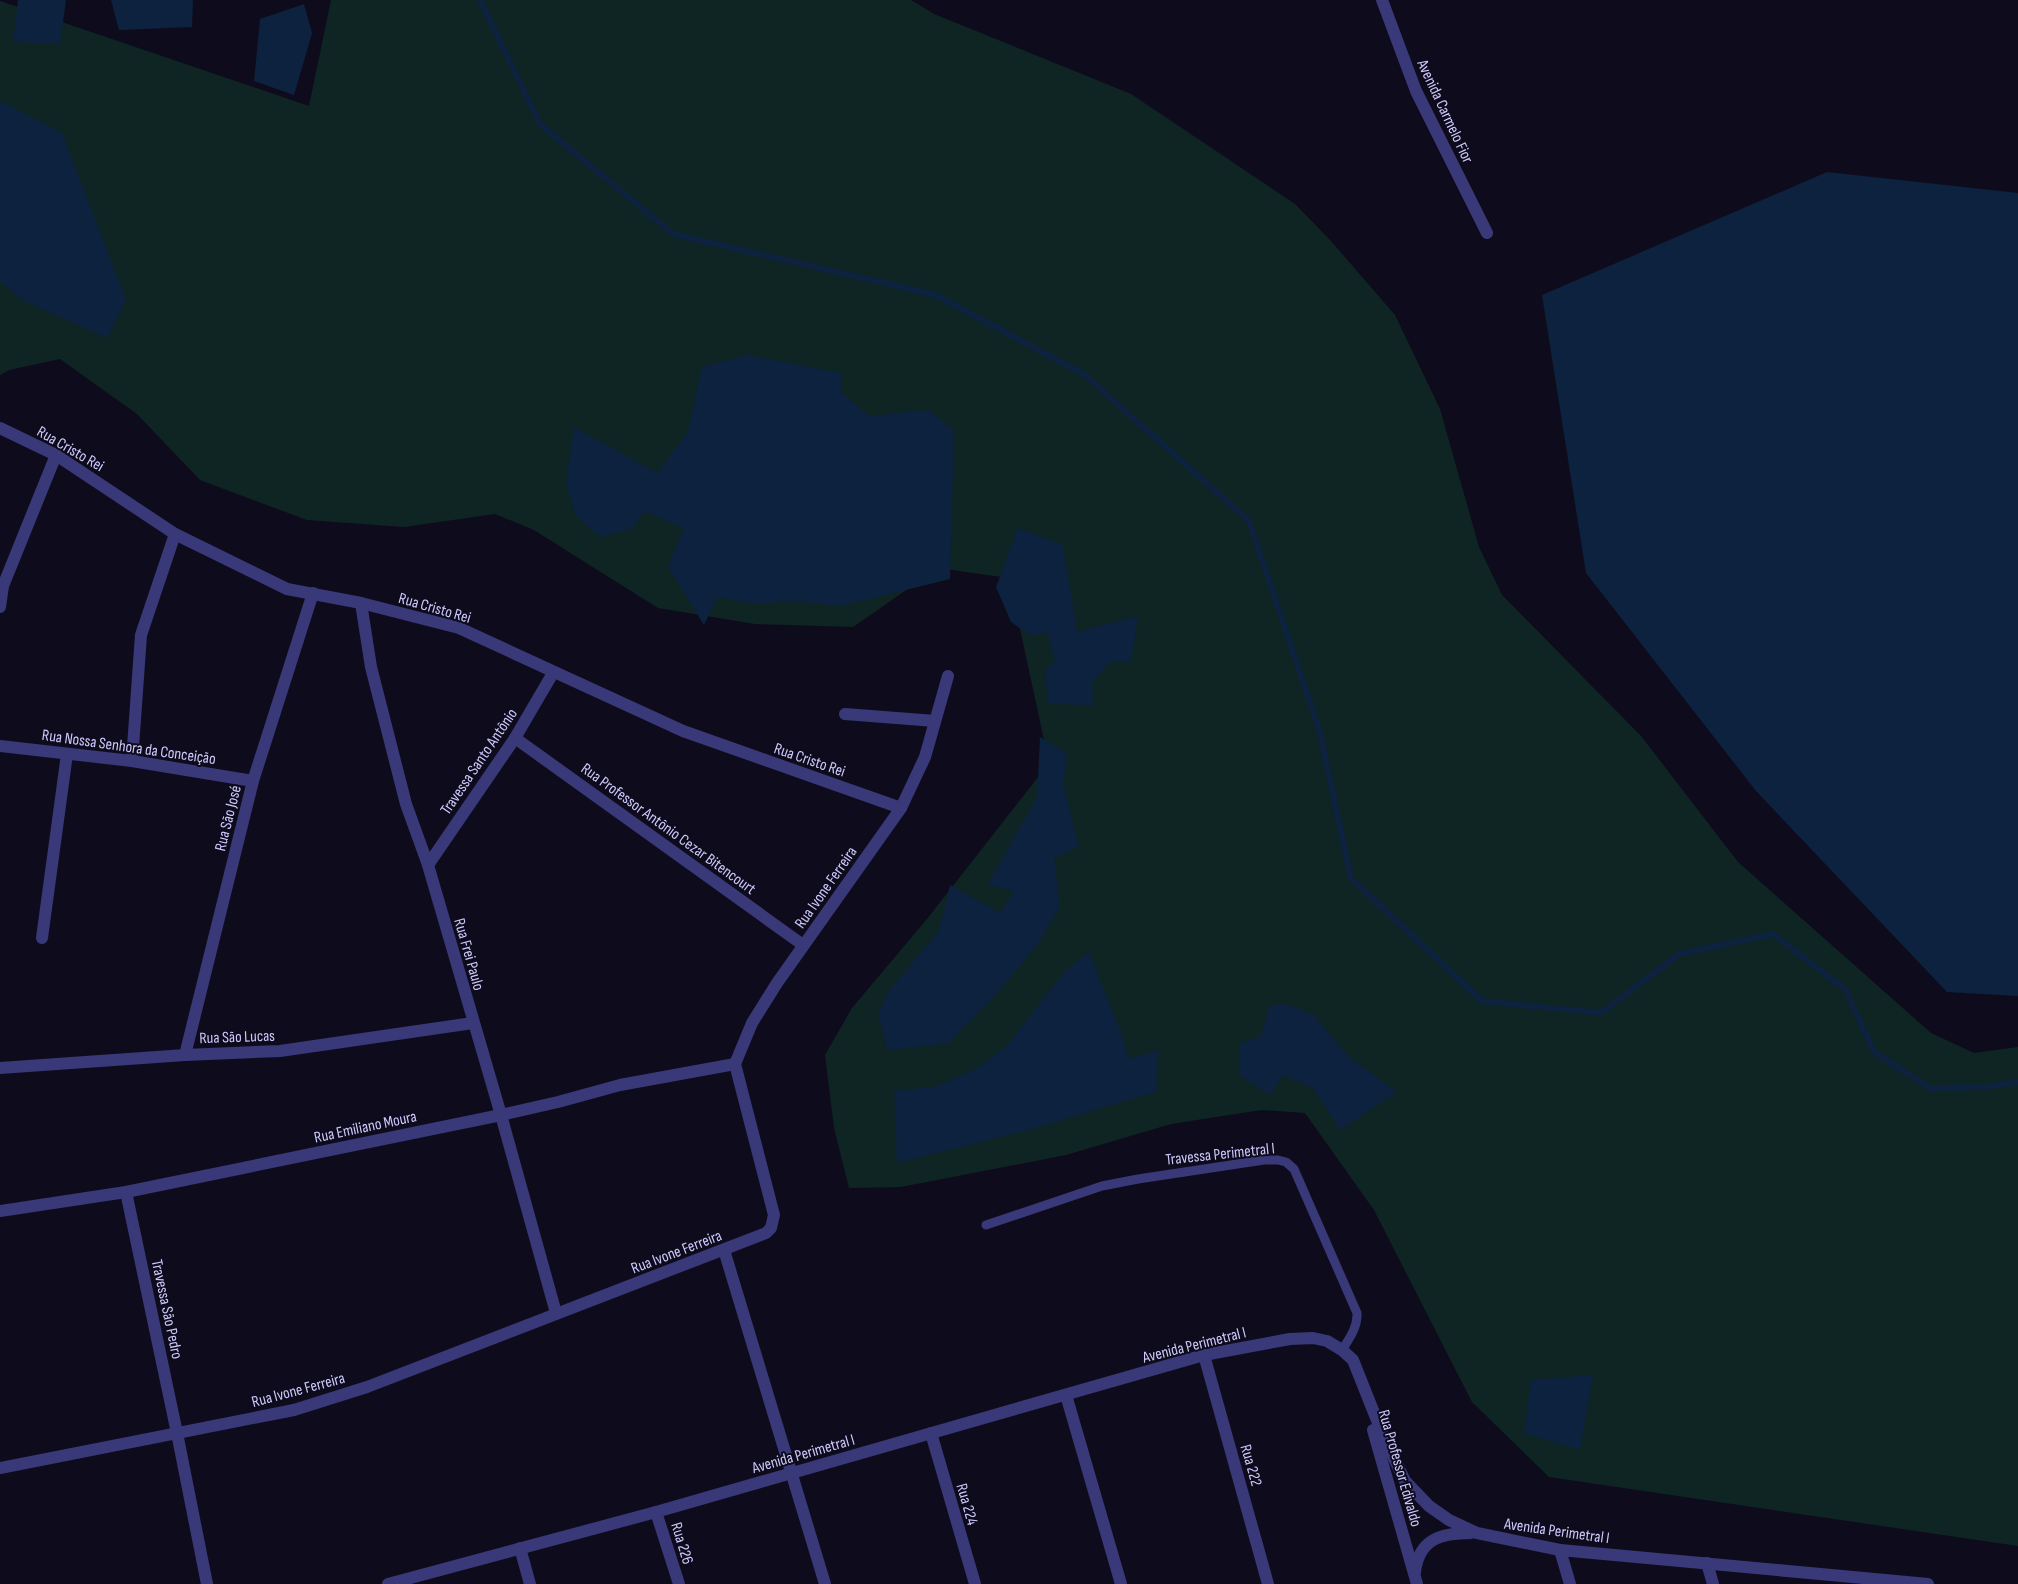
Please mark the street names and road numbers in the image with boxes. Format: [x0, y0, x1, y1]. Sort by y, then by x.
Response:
street label: Avenida Carmelo Fior [1412, 56, 1477, 167]
street label: Rua Cristo Rei [33, 422, 107, 476]
street label: Rua Cristo Rei [396, 589, 473, 628]
street label: Travessa Santo Antônio [437, 705, 522, 819]
street label: Rua Nossa Senhora da Conceição [41, 726, 217, 769]
street label: Rua Cristo Rei [771, 739, 848, 782]
street label: Rua Professor Antônio Cezar Bitencourt [577, 759, 759, 899]
street label: Rua São José [211, 784, 246, 853]
street label: Rua Ivone Ferreira [791, 843, 861, 932]
street label: Rua Frei Paulo [449, 916, 488, 993]
street label: Rua São Lucas [199, 1027, 275, 1048]
street label: Rua Emiliano Moura [312, 1107, 418, 1148]
street label: Travessa Perimetral I [1165, 1139, 1276, 1170]
street label: Rua Ivone Ferreira [628, 1226, 725, 1278]
street label: Travessa São Pedro [147, 1258, 186, 1361]
street label: Avenida Perimetral I [1140, 1323, 1248, 1368]
street label: Rua Ivone Ferreira [250, 1369, 347, 1412]
street label: Rua Professor Edivaldo [1374, 1408, 1425, 1529]
street label: Avenida Perimetral I [749, 1431, 857, 1478]
street label: Rua 222 [1236, 1442, 1266, 1489]
street label: Rua 224 [952, 1481, 982, 1528]
street label: Avenida Perimetral I [1502, 1515, 1611, 1548]
street label: Rua 226 [666, 1520, 697, 1567]

